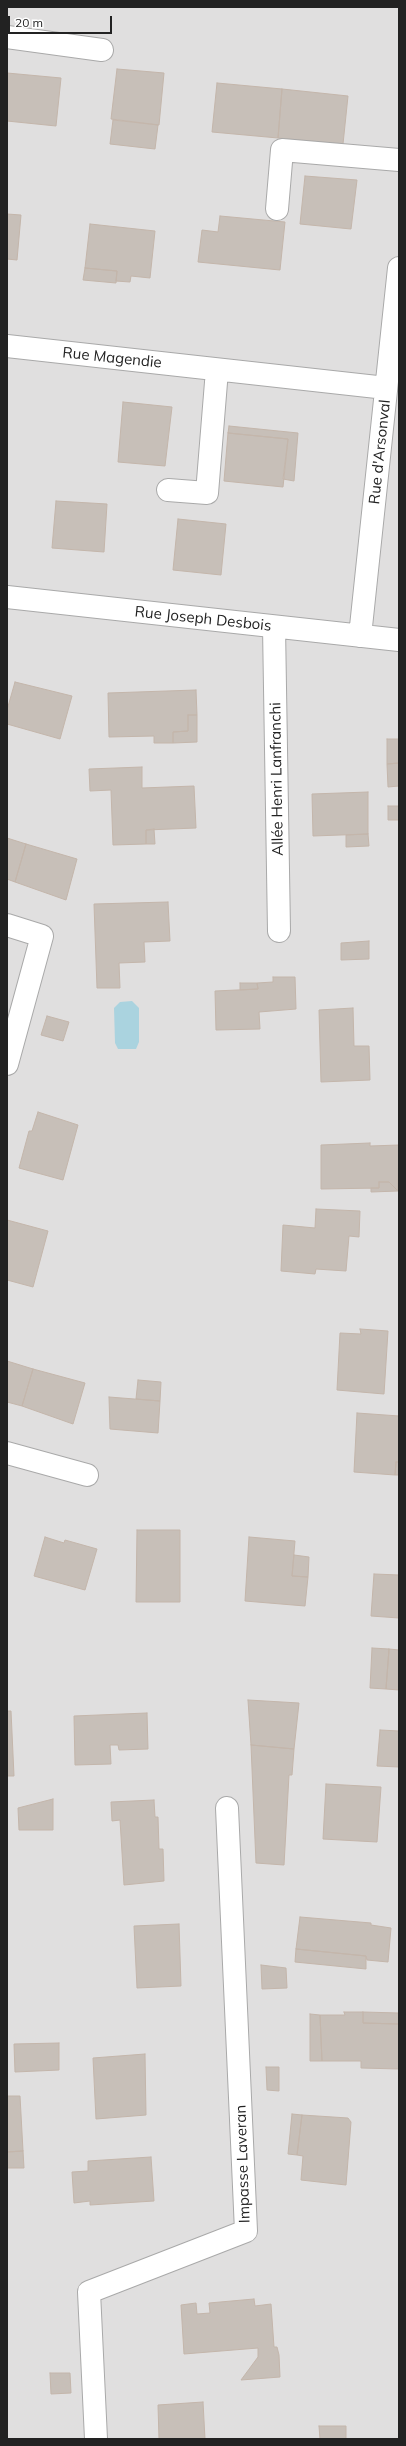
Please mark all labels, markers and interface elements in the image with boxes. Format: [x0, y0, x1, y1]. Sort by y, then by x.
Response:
scale bar [10, 8, 114, 34]
text: 20 m [15, 15, 43, 30]
street label: Rue Magendie [61, 344, 163, 372]
street label: Rue d'Arsonval [366, 399, 394, 505]
street label: Rue Joseph Desbois [134, 603, 272, 635]
street label: Allée Henri Lanfranchi [267, 702, 287, 856]
street label: Impasse Laveran [232, 2105, 254, 2223]

